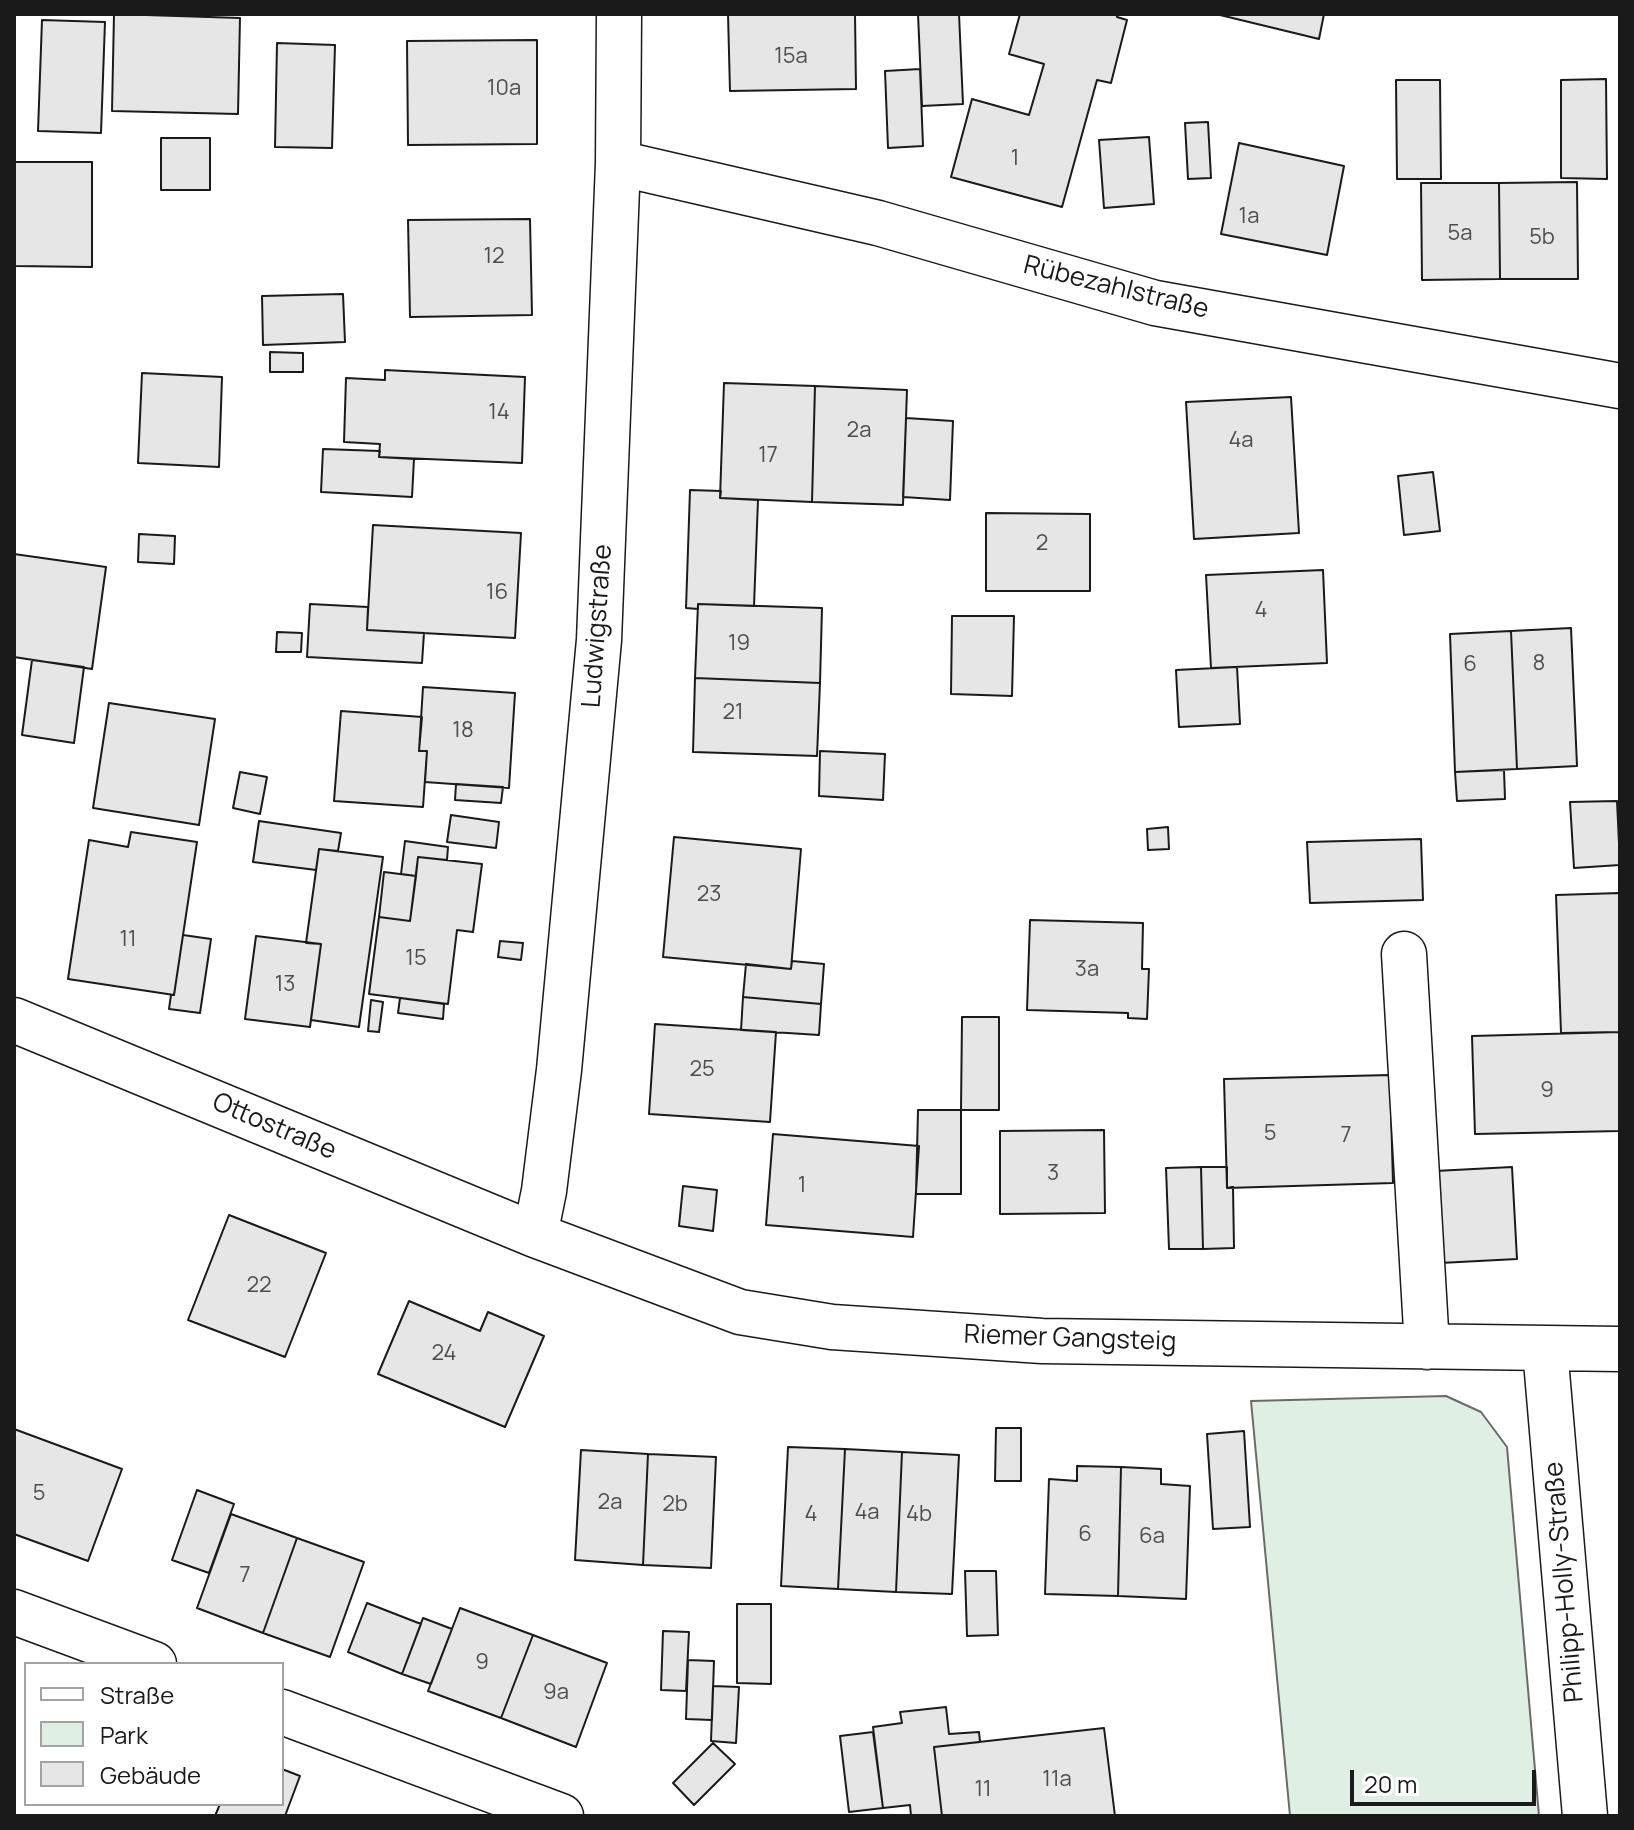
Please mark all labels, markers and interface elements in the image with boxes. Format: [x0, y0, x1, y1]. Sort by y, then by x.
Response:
house number: 15a [774, 44, 808, 70]
house number: 10a [487, 76, 521, 102]
house number: 1 [1011, 146, 1019, 172]
house number: 1a [1239, 204, 1259, 230]
house number: 5a [1448, 221, 1472, 247]
house number: 5b [1529, 225, 1555, 251]
house number: 12 [483, 244, 505, 270]
street label: Rübezahlstraße [1020, 250, 1212, 326]
house number: 14 [488, 400, 510, 426]
house number: 2a [847, 418, 871, 444]
house number: 4a [1228, 428, 1254, 454]
house number: 17 [758, 443, 778, 469]
house number: 2 [1036, 531, 1048, 557]
street label: Ludwigstraße [577, 543, 619, 709]
house number: 16 [486, 580, 508, 606]
house number: 4 [1255, 598, 1267, 624]
house number: 19 [728, 631, 750, 657]
house number: 8 [1533, 651, 1545, 677]
house number: 6 [1463, 652, 1477, 678]
house number: 21 [722, 700, 744, 726]
house number: 18 [452, 718, 474, 744]
house number: 23 [697, 882, 721, 908]
house number: 11 [119, 927, 137, 953]
house number: 15 [405, 946, 427, 972]
house number: 3a [1075, 957, 1099, 983]
house number: 13 [275, 972, 295, 998]
house number: 25 [689, 1057, 715, 1083]
house number: 9 [1540, 1078, 1554, 1104]
street label: Ottostraße [207, 1087, 341, 1167]
house number: 5 [1264, 1121, 1276, 1147]
house number: 7 [1340, 1123, 1352, 1149]
house number: 3 [1047, 1161, 1059, 1187]
house number: 1 [798, 1173, 806, 1199]
house number: 22 [246, 1273, 272, 1299]
street label: Riemer Gangsteig [963, 1320, 1177, 1358]
house number: 24 [431, 1341, 457, 1367]
street label: Philipp-Holly-Straße [1539, 1460, 1591, 1704]
house number: 5 [33, 1481, 45, 1507]
house number: 2a [598, 1490, 622, 1516]
house number: 2b [662, 1492, 688, 1518]
house number: 4a [854, 1500, 880, 1526]
house number: 4 [805, 1502, 817, 1528]
house number: 4b [906, 1502, 932, 1528]
house number: 6 [1078, 1522, 1092, 1548]
house number: 6a [1139, 1524, 1165, 1550]
house number: 7 [239, 1563, 251, 1589]
house number: 9 [475, 1650, 489, 1676]
legend [24, 1662, 284, 1806]
text: Straße [100, 1678, 174, 1711]
house number: 9a [543, 1680, 569, 1706]
text: Park [100, 1718, 148, 1751]
scale bar [1354, 1754, 1540, 1804]
text: Gebäude [100, 1758, 201, 1791]
house number: 11a [1042, 1767, 1072, 1793]
text: 20 m [1364, 1767, 1417, 1800]
house number: 11 [974, 1777, 992, 1803]

